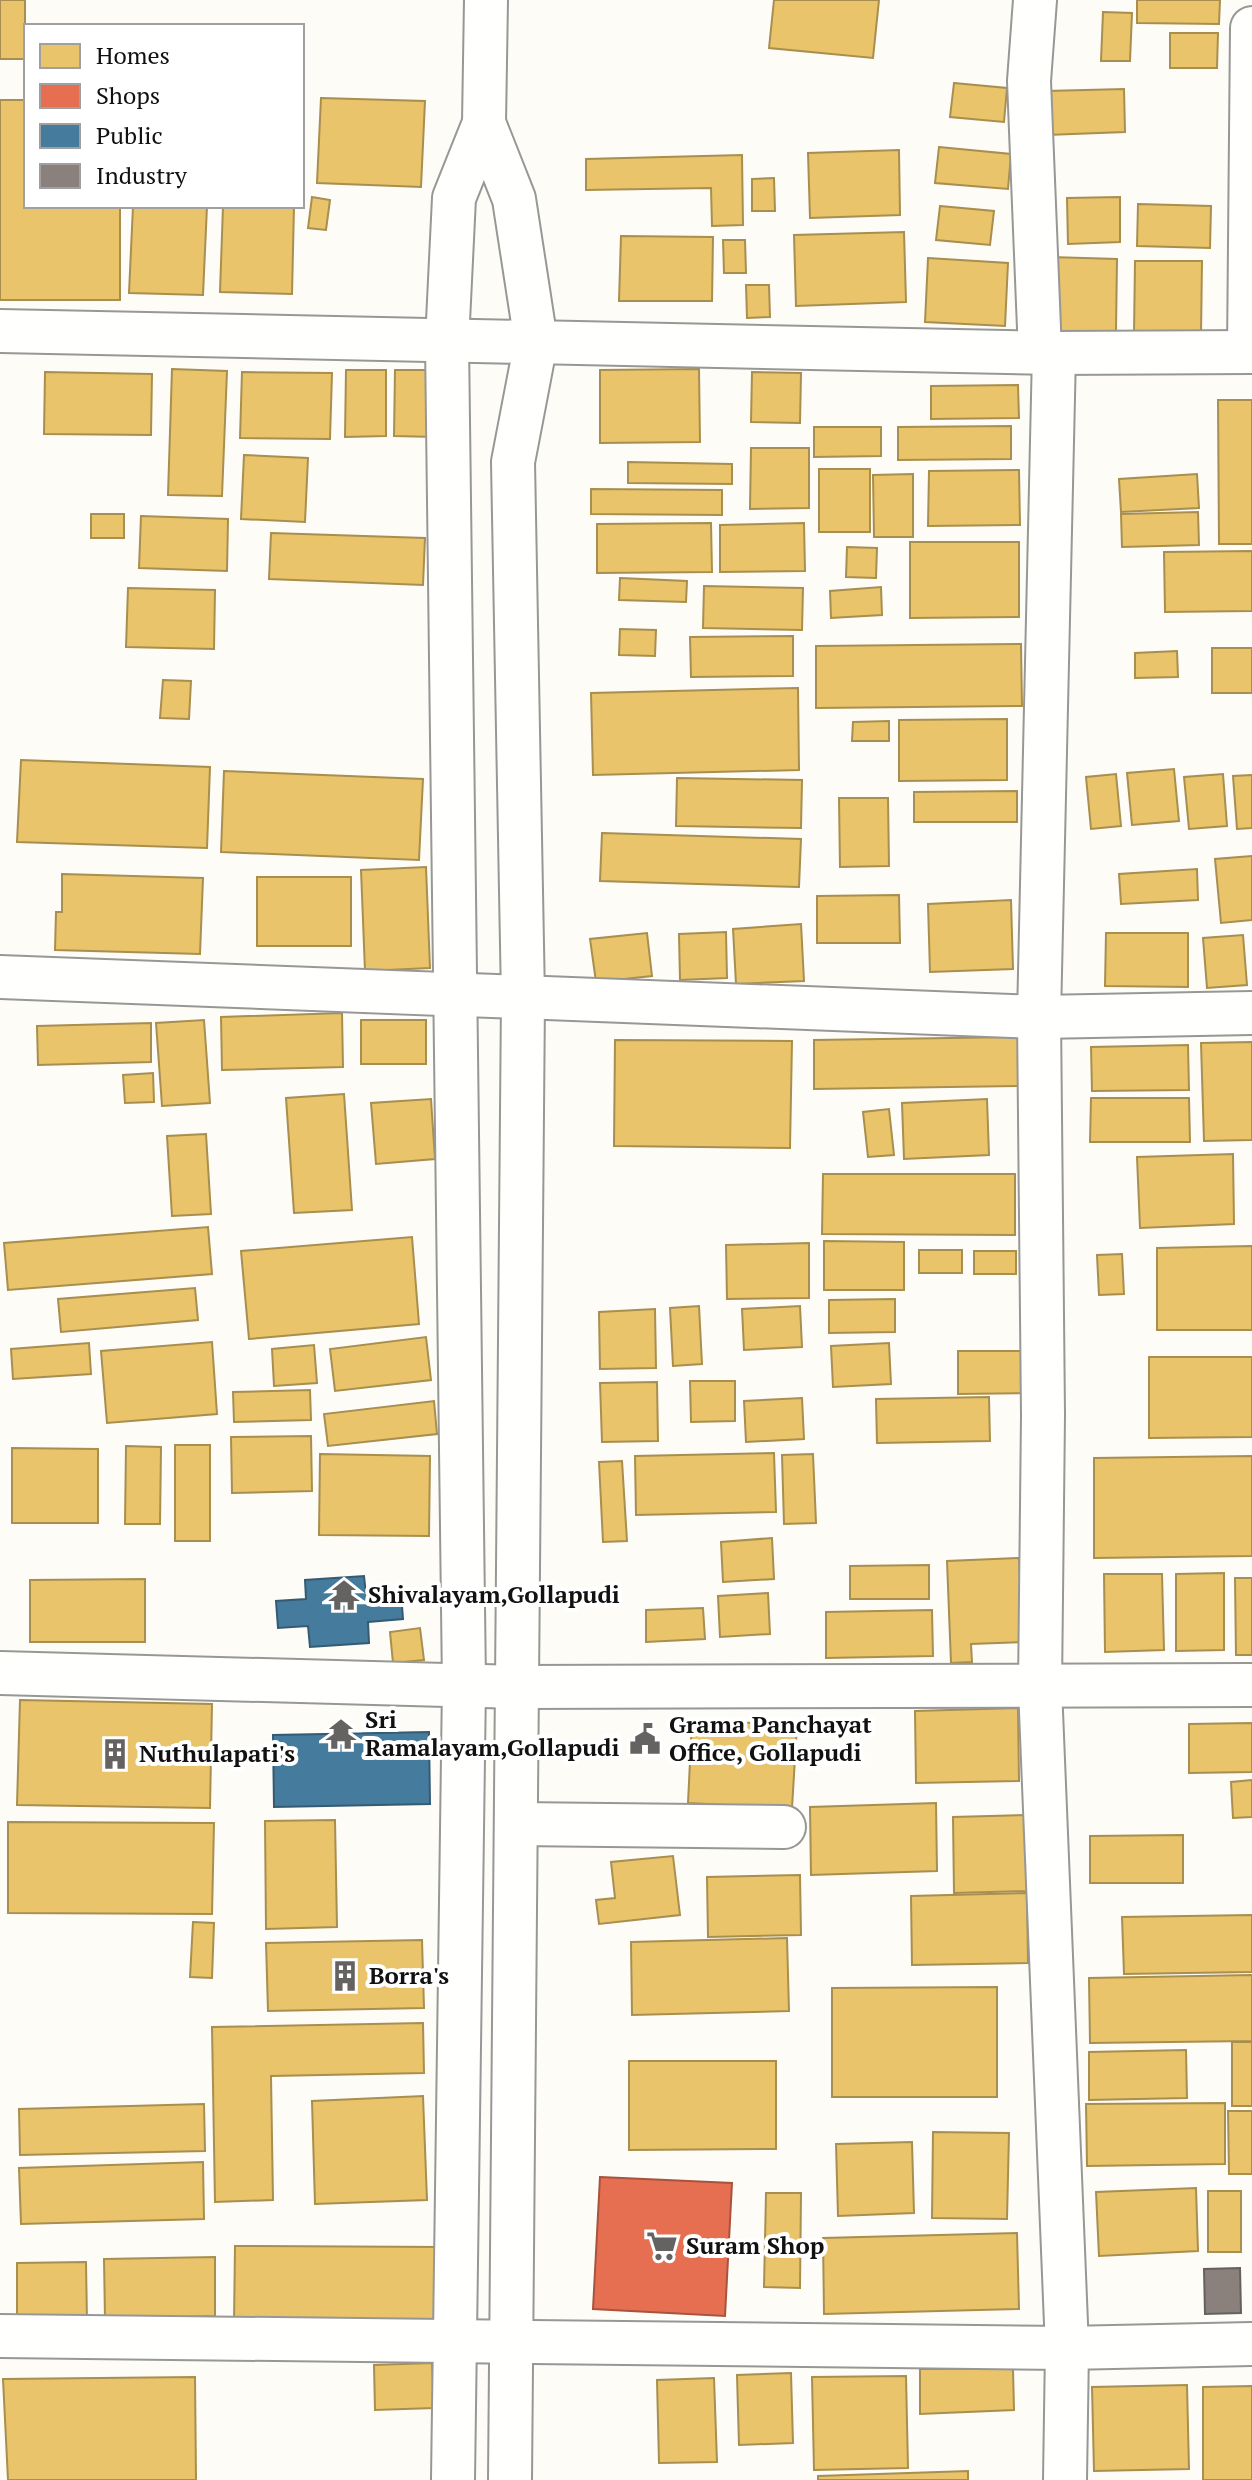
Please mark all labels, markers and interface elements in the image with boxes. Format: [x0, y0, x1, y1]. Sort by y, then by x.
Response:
legend [24, 24, 304, 208]
text: Homes [96, 39, 170, 71]
text: Shops [96, 79, 160, 111]
text: Public [96, 119, 163, 151]
text: Industry [96, 159, 188, 191]
temple icon: Shivalayam,Gollapudi [327, 1578, 361, 1612]
place label: Shivalayam,Gollapudi [368, 1578, 620, 1610]
place label: Sri Ramalayam,Gollapudi [365, 1703, 619, 1763]
place label: Grama Panchayat Office, Gollapudi [669, 1708, 872, 1768]
temple icon: Sri Ramalayam,Gollapudi [324, 1717, 358, 1751]
public building icon: Grama Panchayat Office, Gollapudi [628, 1722, 662, 1756]
building icon: Nuthulapati's [98, 1737, 132, 1771]
place label: Nuthulapati's [139, 1737, 295, 1769]
building icon: Borra's [328, 1959, 362, 1993]
place label: Borra's [369, 1959, 449, 1991]
supermarket icon: Suram Shop [645, 2229, 679, 2263]
place label: Suram Shop [686, 2229, 824, 2261]

